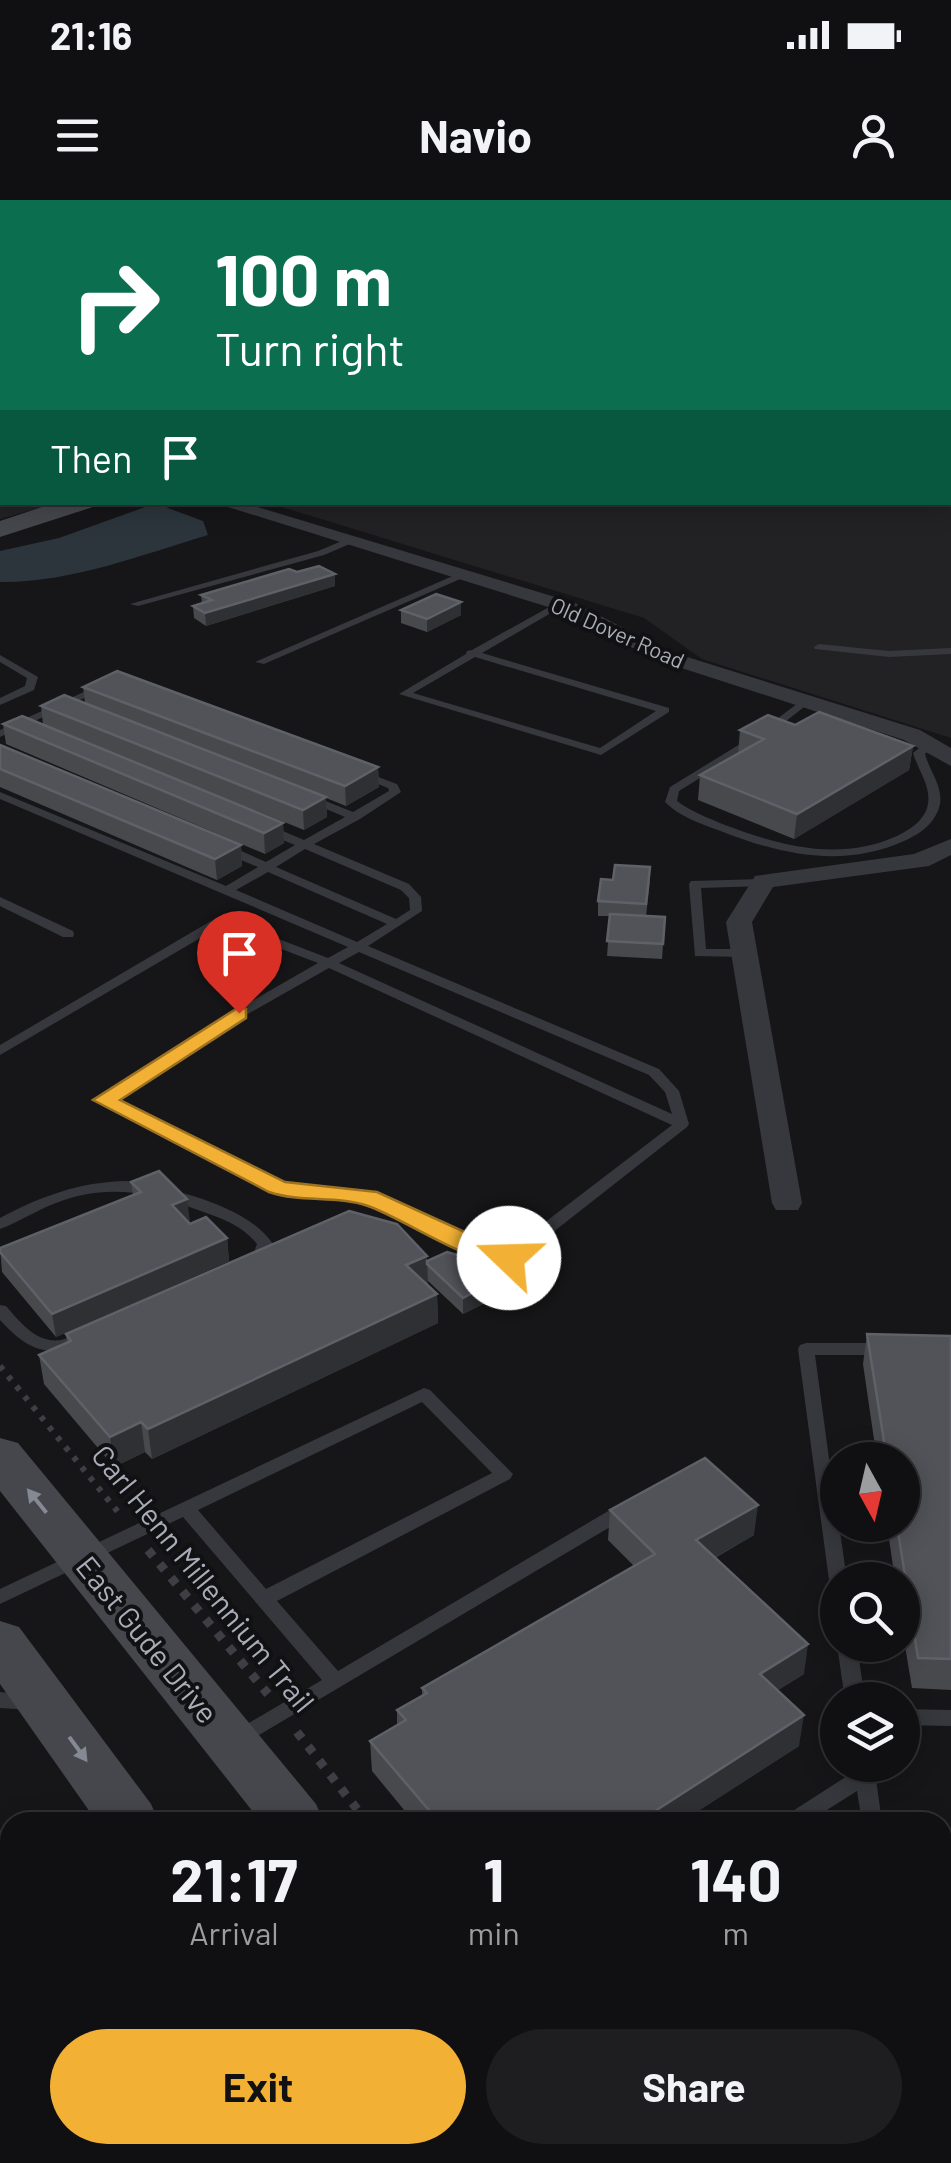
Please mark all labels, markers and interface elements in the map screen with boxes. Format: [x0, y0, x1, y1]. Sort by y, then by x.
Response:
text: 21:16 [50, 12, 132, 58]
icon: menu [50, 108, 105, 163]
text: Navio [419, 108, 532, 162]
icon: person [846, 108, 901, 163]
text: 100 m [215, 236, 392, 320]
icon: right [50, 240, 180, 370]
text: Turn right [215, 321, 405, 375]
icon: arrive [153, 430, 208, 485]
text: Then [50, 435, 133, 481]
street label: Old Dover Road [547, 591, 689, 673]
pin [197, 911, 282, 1014]
icon: arrive [212, 926, 267, 981]
position arrow [457, 1206, 561, 1310]
street label: Carl Henn Millennium Trail [85, 1437, 323, 1719]
north arrow [820, 1442, 920, 1542]
map controls [820, 1442, 920, 1782]
one-way arrow [27, 1489, 48, 1514]
street label: East Gude Drive [70, 1548, 226, 1730]
button: search [820, 1562, 920, 1662]
button: layers [820, 1682, 920, 1782]
one-way arrow [67, 1736, 87, 1763]
text: 21:17 [170, 1842, 298, 1914]
text: 1 [483, 1842, 504, 1914]
text: 140 [690, 1842, 782, 1914]
text: Arrival [189, 1913, 279, 1951]
text: min [468, 1913, 520, 1951]
text: m [723, 1913, 749, 1951]
button: Exit [50, 2029, 466, 2144]
button: Share [486, 2029, 902, 2144]

